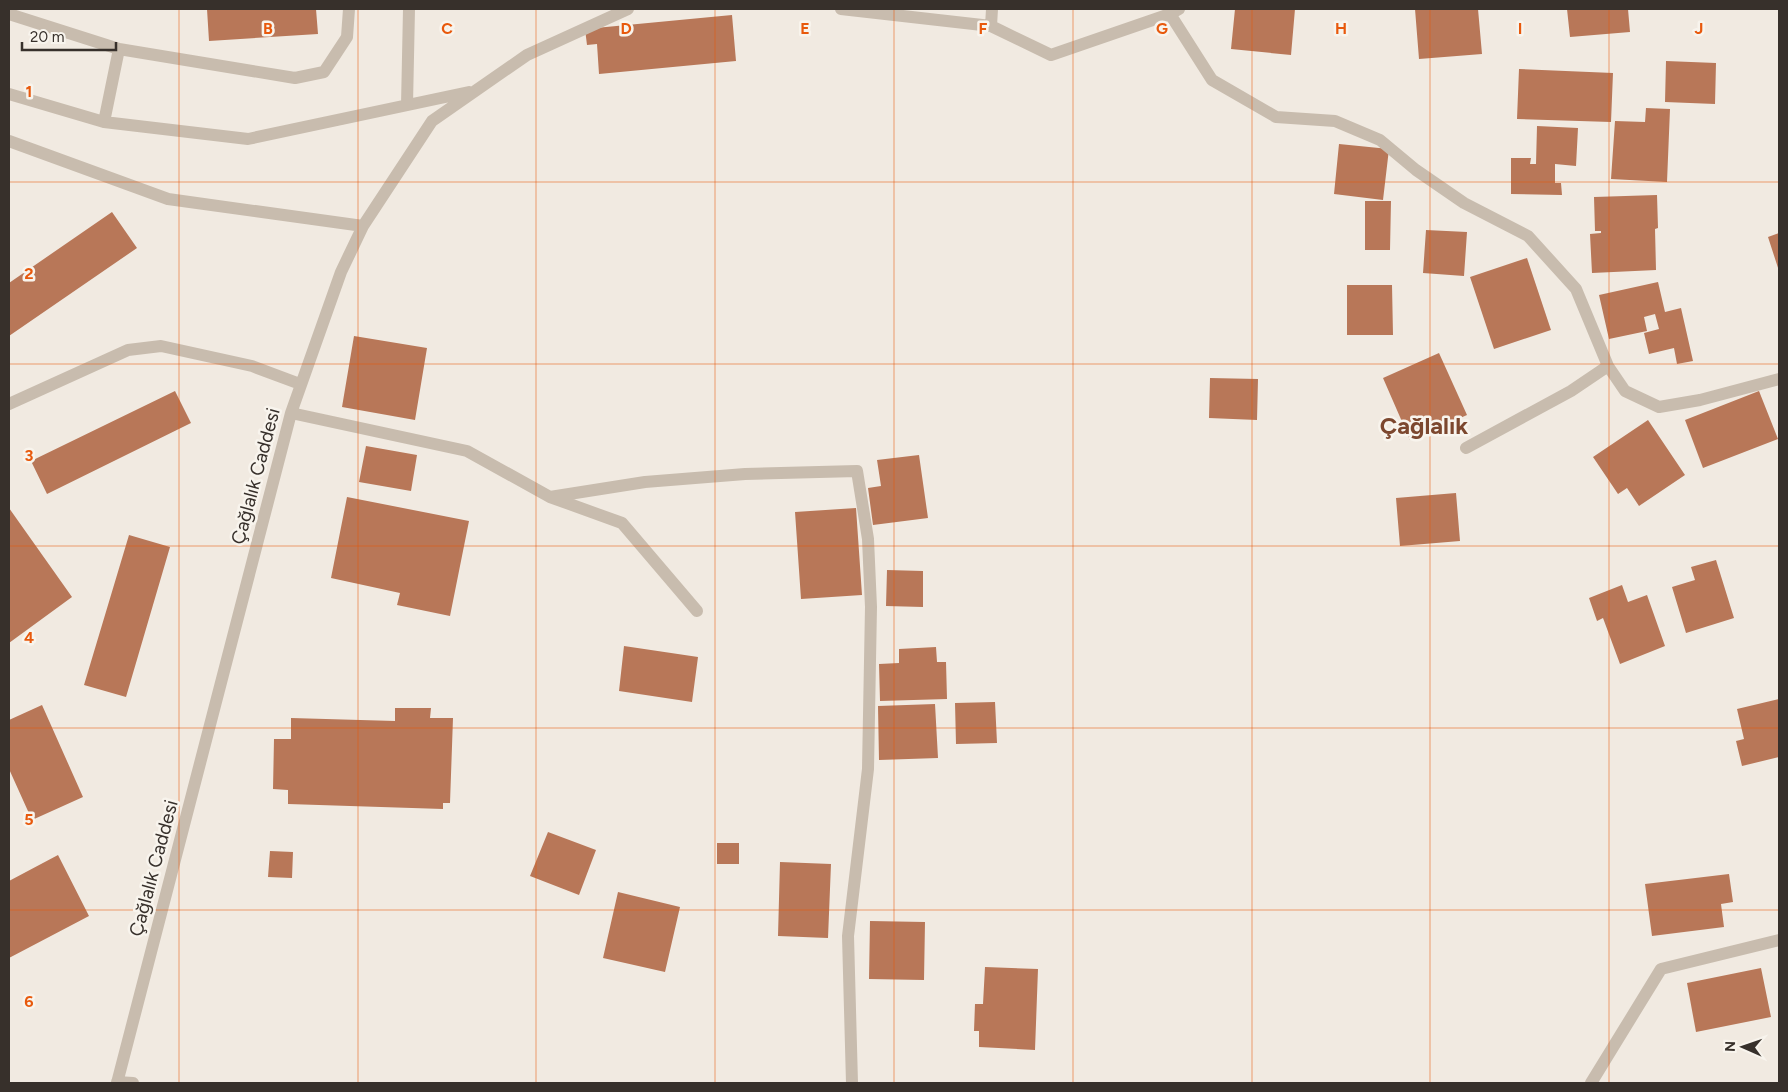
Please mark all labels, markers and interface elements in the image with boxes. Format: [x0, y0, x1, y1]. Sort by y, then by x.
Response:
text: B [263, 19, 273, 38]
text: C [441, 19, 453, 38]
text: D [620, 19, 632, 38]
text: E [800, 19, 810, 38]
text: F [979, 19, 988, 38]
text: G [1156, 19, 1168, 38]
text: H [1335, 19, 1347, 38]
text: I [1518, 19, 1522, 38]
text: J [1695, 19, 1703, 38]
scale bar [22, 20, 116, 52]
text: 20 m [30, 28, 64, 46]
text: 1 [26, 82, 32, 101]
text: 2 [24, 264, 34, 283]
street label: Çağlalık Caddesi [226, 405, 285, 547]
district label: Çağlalık [1380, 411, 1468, 440]
text: 3 [25, 446, 34, 465]
text: 4 [24, 628, 34, 647]
street label: Çağlalık Caddesi [124, 797, 183, 939]
text: 5 [24, 810, 34, 829]
text: 6 [24, 992, 34, 1011]
north arrow [1718, 1022, 1768, 1072]
text: N [1722, 1041, 1739, 1052]

